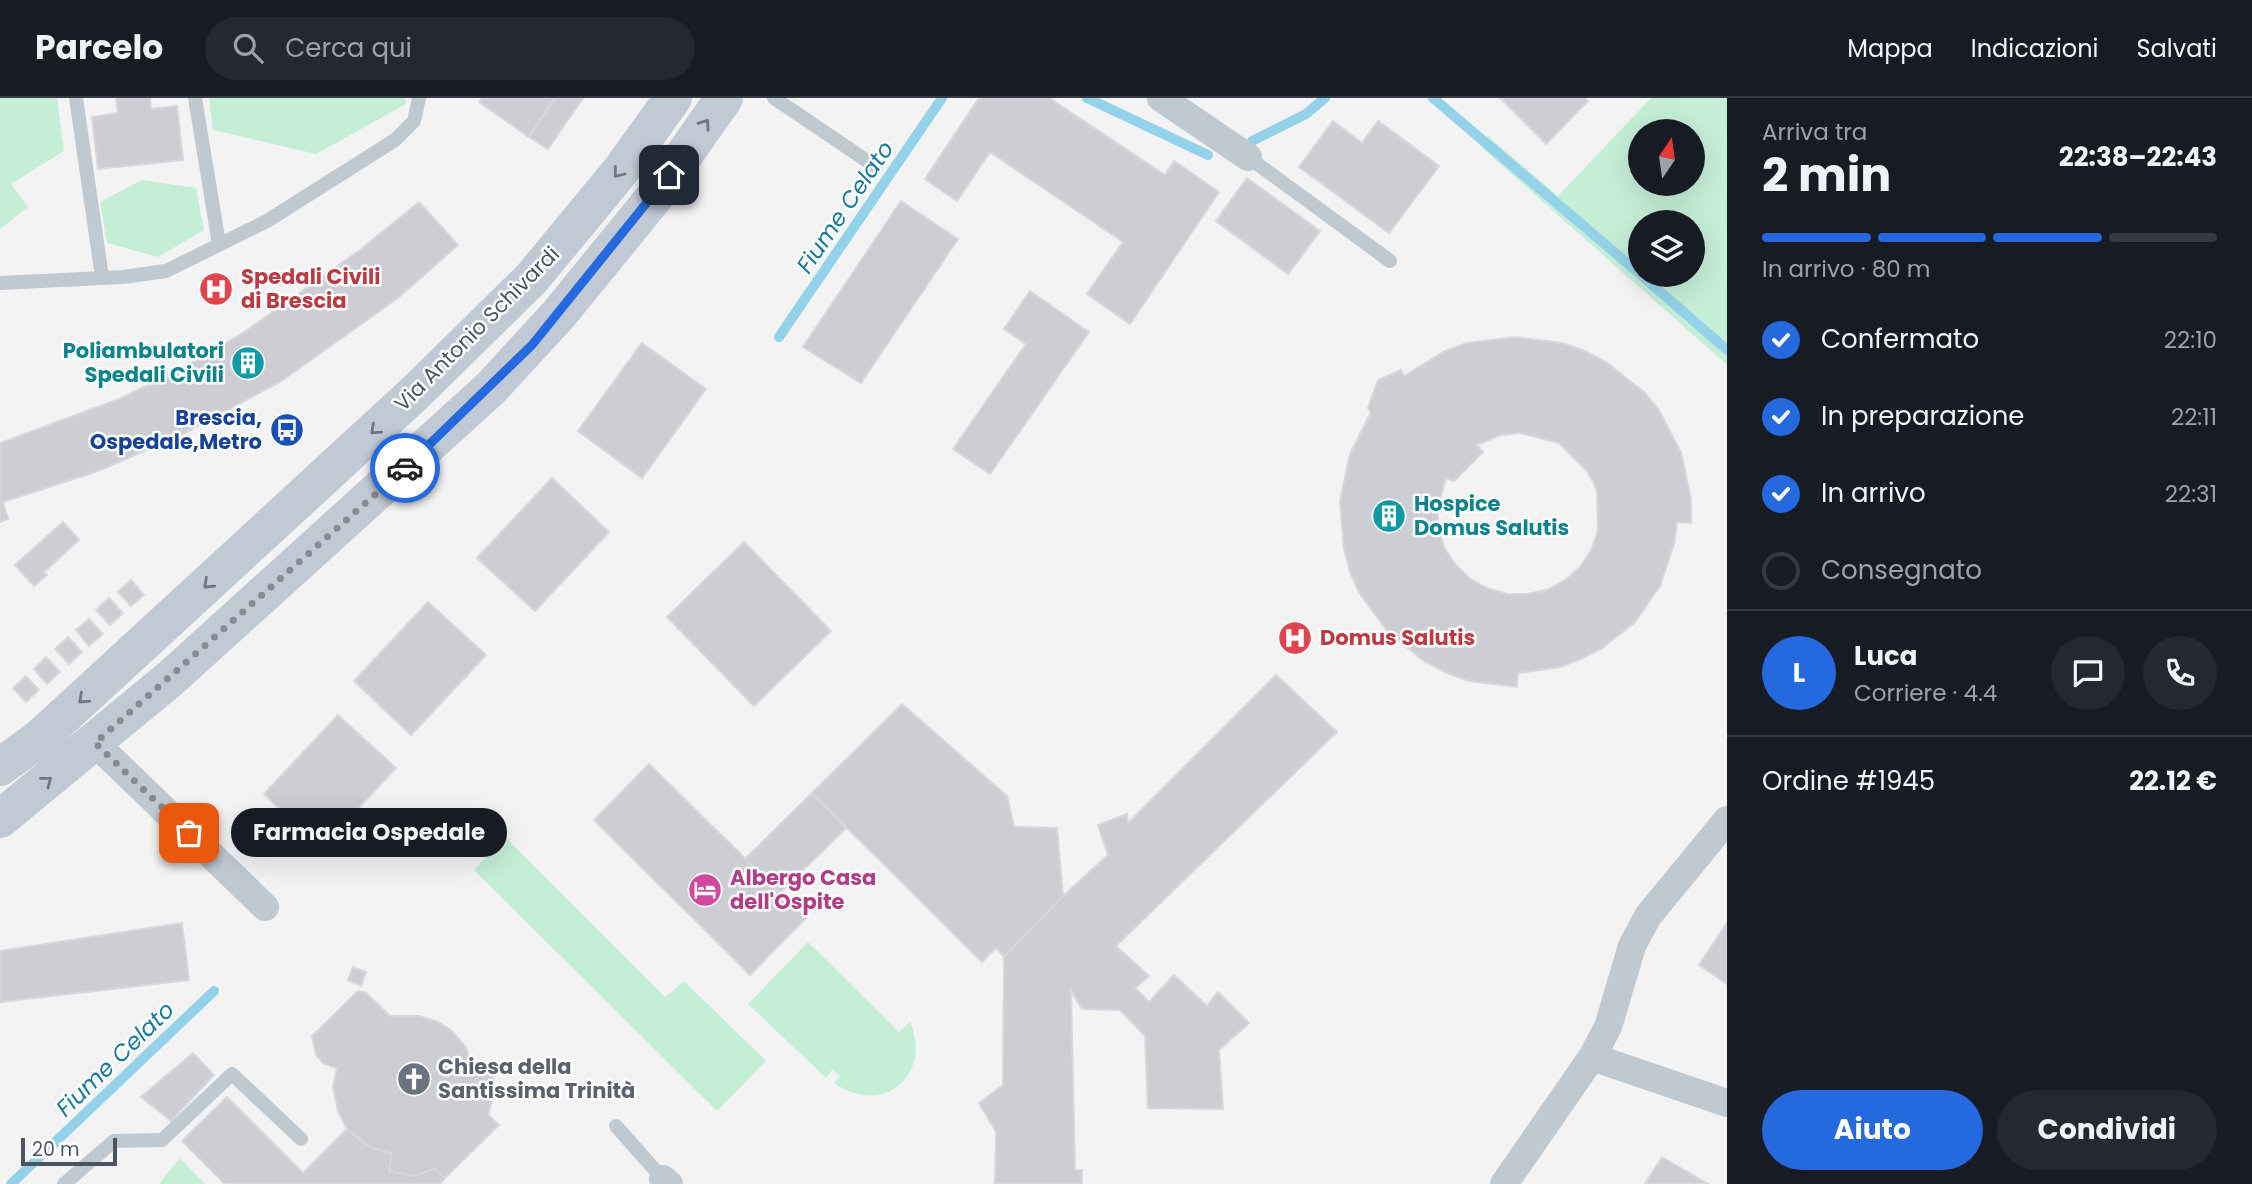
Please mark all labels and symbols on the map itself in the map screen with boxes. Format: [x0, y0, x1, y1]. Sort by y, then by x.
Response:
one-way arrow [697, 119, 709, 132]
north arrow [1628, 119, 1704, 196]
water label: Fiume Celato [789, 135, 901, 279]
pin [639, 145, 699, 205]
one-way arrow [614, 165, 627, 178]
street label: Via Antonio Schivardi [388, 240, 566, 418]
place label: Spedali Civili di Brescia [241, 262, 380, 315]
hospital icon: Spedali Civili di Brescia [197, 270, 235, 308]
place label: Poliambulatori Spedali Civili [63, 336, 224, 389]
building icon: Poliambulatori Spedali Civili [229, 344, 267, 382]
place label: Brescia, Ospedale,Metro [90, 403, 262, 456]
bus stop icon: Brescia, Ospedale,Metro [268, 411, 306, 449]
one-way arrow [370, 422, 383, 434]
courier [370, 433, 440, 503]
place label: Hospice Domus Salutis [1414, 489, 1569, 542]
building icon: Hospice Domus Salutis [1370, 497, 1408, 535]
one-way arrow [203, 575, 216, 588]
hospital icon: Domus Salutis [1276, 619, 1314, 657]
place label: Domus Salutis [1320, 623, 1475, 652]
one-way arrow [78, 690, 91, 703]
one-way arrow [40, 777, 52, 790]
pin [159, 803, 219, 863]
callout: Farmacia Ospedale [231, 808, 508, 858]
place label: Albergo Casa dell'Ospite [730, 863, 876, 916]
hotel icon: Albergo Casa dell'Ospite [686, 871, 724, 909]
water label: Fiume Celato [49, 994, 181, 1124]
place label: Chiesa della Santissima Trinità [438, 1052, 635, 1105]
church icon: Chiesa della Santissima Trinità [395, 1060, 433, 1098]
scale bar [21, 1135, 117, 1167]

